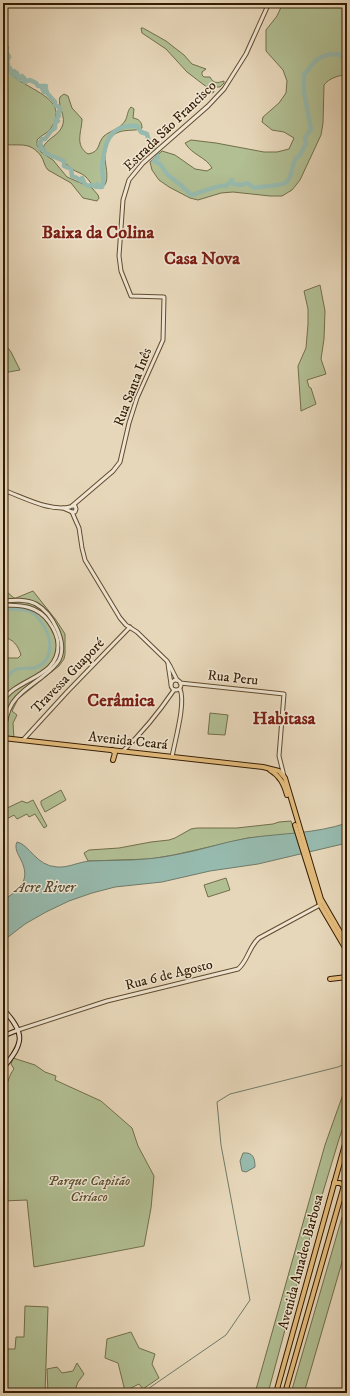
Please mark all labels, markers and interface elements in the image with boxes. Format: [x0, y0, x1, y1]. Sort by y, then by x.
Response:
street label: Estrada São Francisco [120, 77, 221, 175]
district label: Baixa da Colina [42, 222, 154, 244]
district label: Casa Nova [164, 248, 240, 270]
street label: Rua Santa Inês [110, 345, 156, 429]
street label: Travessa Guaporé [28, 634, 109, 717]
street label: Rua Peru [207, 666, 259, 690]
district label: Cerâmica [87, 690, 155, 712]
district label: Habitasa [253, 708, 316, 730]
street label: Avenida Ceará [87, 728, 169, 754]
water label: Acre River [13, 878, 77, 897]
street label: Rua 6 de Agosto [123, 955, 215, 995]
park label: Parque Capitão Ciríaco [48, 1172, 130, 1206]
street label: Avenida Amadeo Barbosa [274, 1192, 328, 1332]

